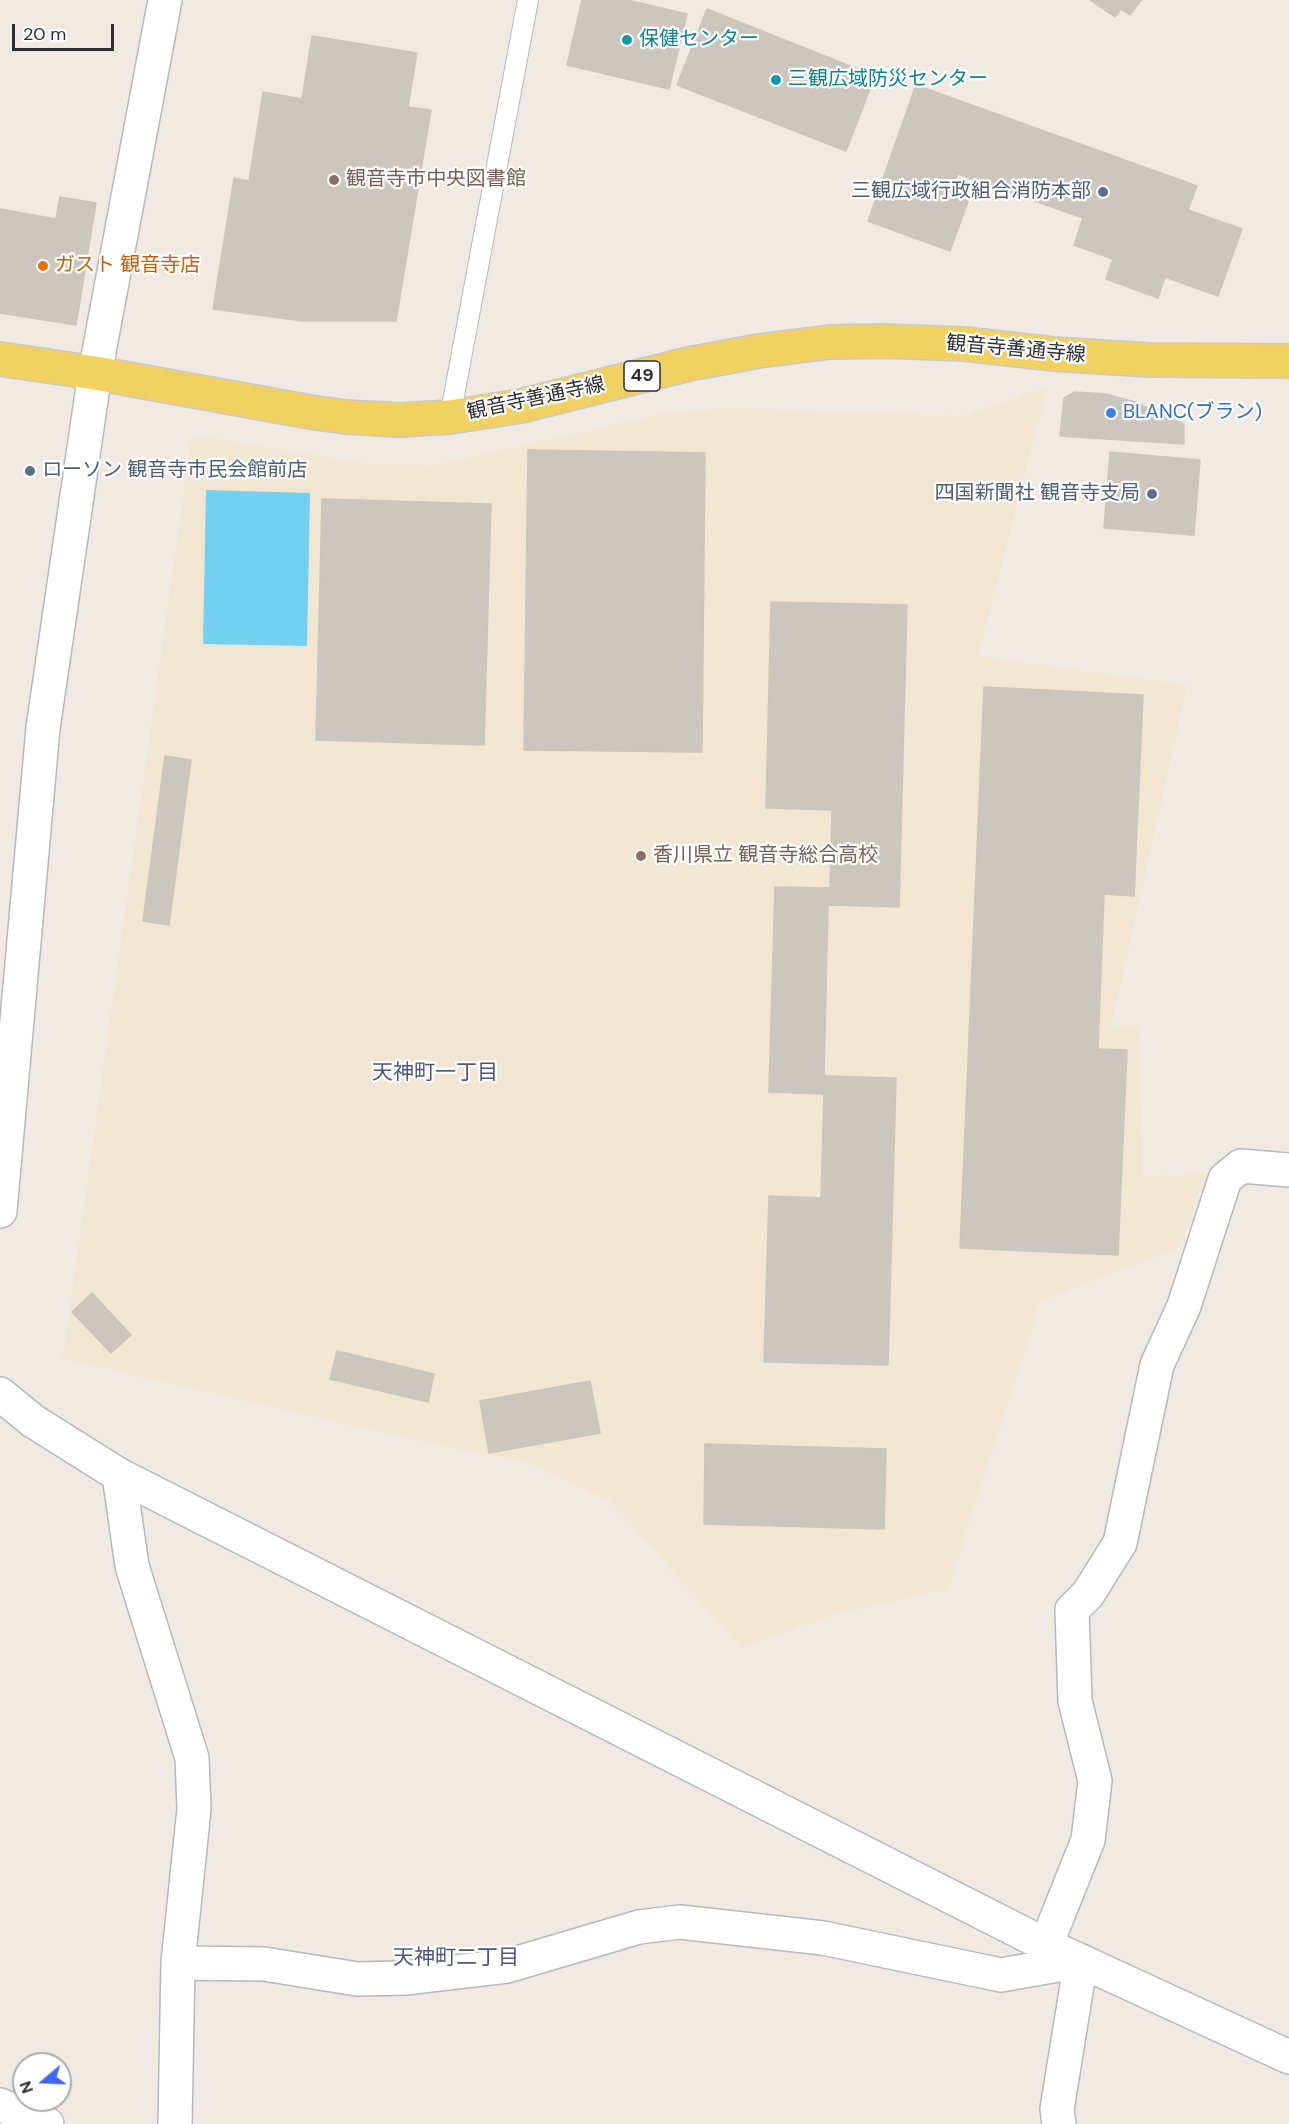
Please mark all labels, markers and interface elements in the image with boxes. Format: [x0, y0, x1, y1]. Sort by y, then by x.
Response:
scale bar [15, 12, 117, 50]
text: 20 m [23, 22, 66, 46]
place label: 保健センター [639, 28, 759, 52]
marker: 保健センター [620, 33, 634, 47]
place label: 三観広域防災センター [788, 68, 988, 92]
marker: 三観広域防災センター [769, 73, 783, 87]
place label: 観音寺市中央図書館 [346, 168, 526, 192]
marker: 観音寺市中央図書館 [327, 173, 341, 187]
place label: 三観広域行政組合消防本部 [851, 180, 1091, 204]
marker: 三観広域行政組合消防本部 [1096, 185, 1110, 199]
place label: ガスト 観音寺店 [55, 254, 200, 278]
marker: ガスト 観音寺店 [36, 259, 50, 273]
street label: 観音寺善通寺線 [945, 332, 1087, 368]
road number: 49 [624, 361, 660, 391]
street label: 観音寺善通寺線 [465, 373, 607, 425]
place label: BLANC(ブラン) [1123, 401, 1262, 425]
marker: BLANC(ブラン) [1104, 406, 1118, 420]
place label: ローソン 観音寺市民会館前店 [42, 459, 307, 483]
marker: ローソン 観音寺市民会館前店 [23, 464, 37, 478]
place label: 四国新聞社 観音寺支局 [935, 482, 1140, 506]
marker: 四国新聞社 観音寺支局 [1145, 487, 1159, 501]
place label: 香川県立 観音寺総合高校 [653, 844, 878, 868]
marker: 香川県立 観音寺総合高校 [634, 849, 648, 863]
district label: 天神町一丁目 [372, 1060, 498, 1086]
district label: 天神町二丁目 [393, 1945, 519, 1971]
north arrow [12, 2052, 72, 2112]
text: N [15, 2078, 38, 2096]

